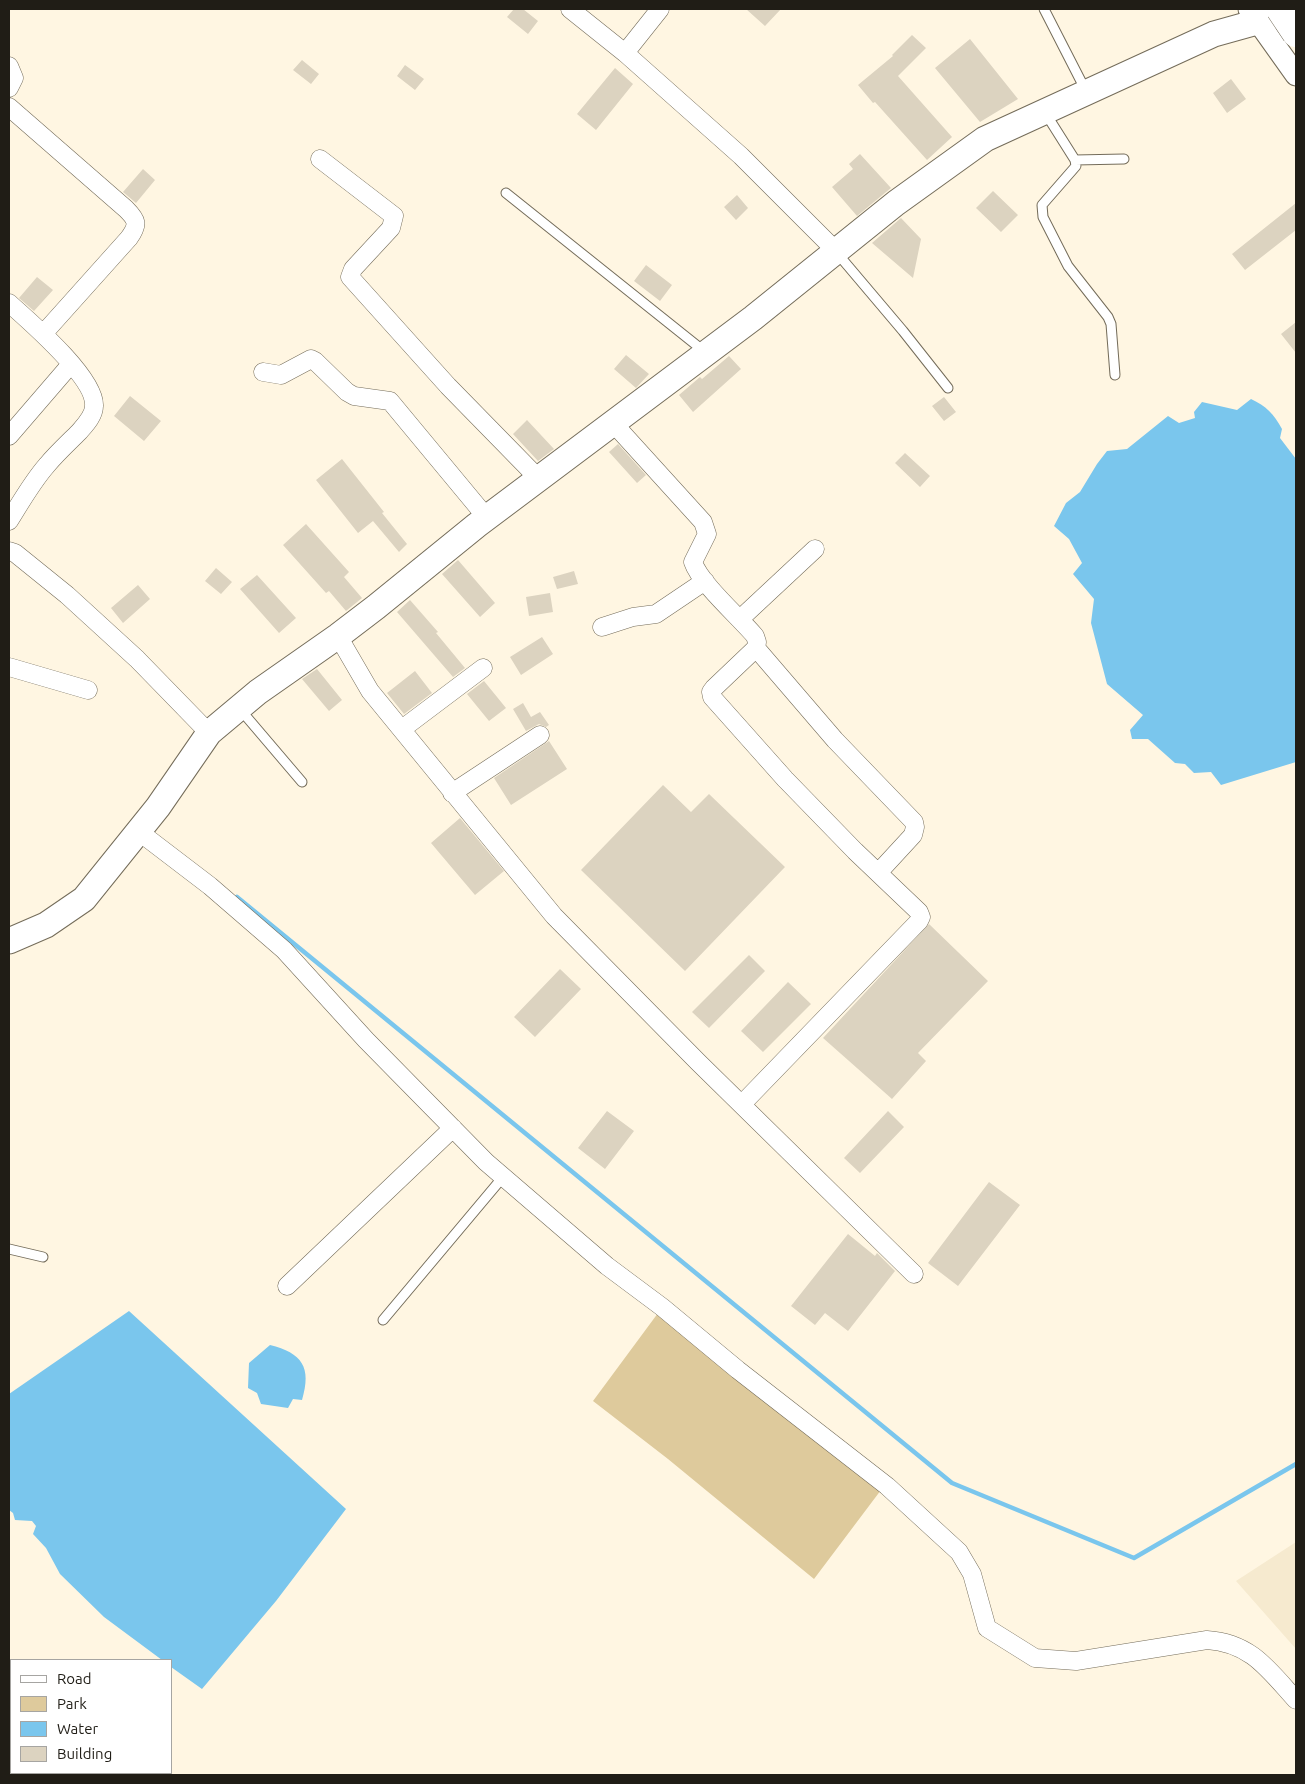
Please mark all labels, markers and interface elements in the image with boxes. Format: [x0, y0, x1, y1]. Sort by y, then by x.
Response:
legend [10, 1659, 172, 1774]
text: Road [57, 1670, 92, 1687]
text: Park [57, 1695, 87, 1712]
text: Water [57, 1720, 98, 1737]
text: Building [57, 1745, 112, 1762]

